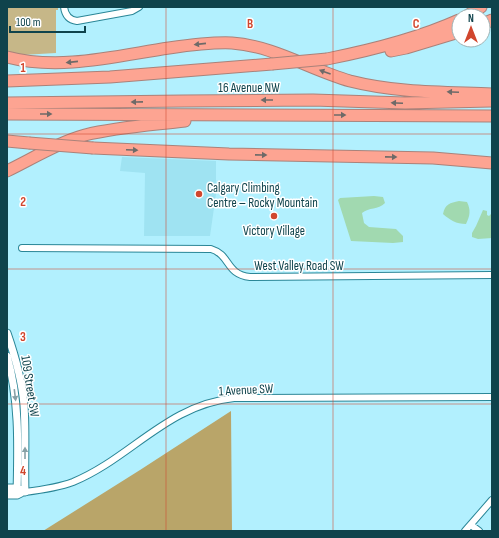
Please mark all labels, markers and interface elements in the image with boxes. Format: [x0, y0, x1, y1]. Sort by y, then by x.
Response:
scale bar [10, 8, 85, 34]
north arrow [451, 8, 491, 48]
text: N [468, 12, 474, 25]
text: 100 m [16, 15, 41, 30]
text: B [247, 16, 253, 32]
text: C [413, 16, 420, 32]
one-way arrow [194, 41, 206, 47]
one-way arrow [66, 59, 78, 65]
text: 1 [20, 60, 26, 76]
one-way arrow [319, 69, 331, 75]
street label: 16 Avenue NW [218, 80, 280, 96]
one-way arrow [446, 89, 459, 95]
one-way arrow [261, 97, 273, 104]
one-way arrow [131, 98, 143, 105]
one-way arrow [390, 100, 403, 106]
one-way arrow [40, 111, 53, 117]
one-way arrow [334, 112, 347, 118]
one-way arrow [126, 146, 138, 153]
one-way arrow [255, 151, 267, 158]
one-way arrow [385, 154, 398, 160]
place label: Calgary Climbing Centre – Rocky Mountain [207, 180, 318, 211]
marker: Calgary Climbing Centre – Rocky Mountain [194, 189, 204, 199]
text: 2 [20, 194, 26, 210]
marker: Victory Village [269, 211, 279, 221]
place label: Victory Village [243, 223, 305, 239]
street label: West Valley Road SW [254, 258, 344, 274]
text: 3 [20, 329, 26, 345]
street label: 109 Street SW [17, 354, 43, 418]
street label: 1 Avenue SW [218, 381, 274, 399]
one-way arrow [12, 388, 18, 401]
one-way arrow [22, 446, 28, 459]
text: 4 [20, 463, 26, 479]

